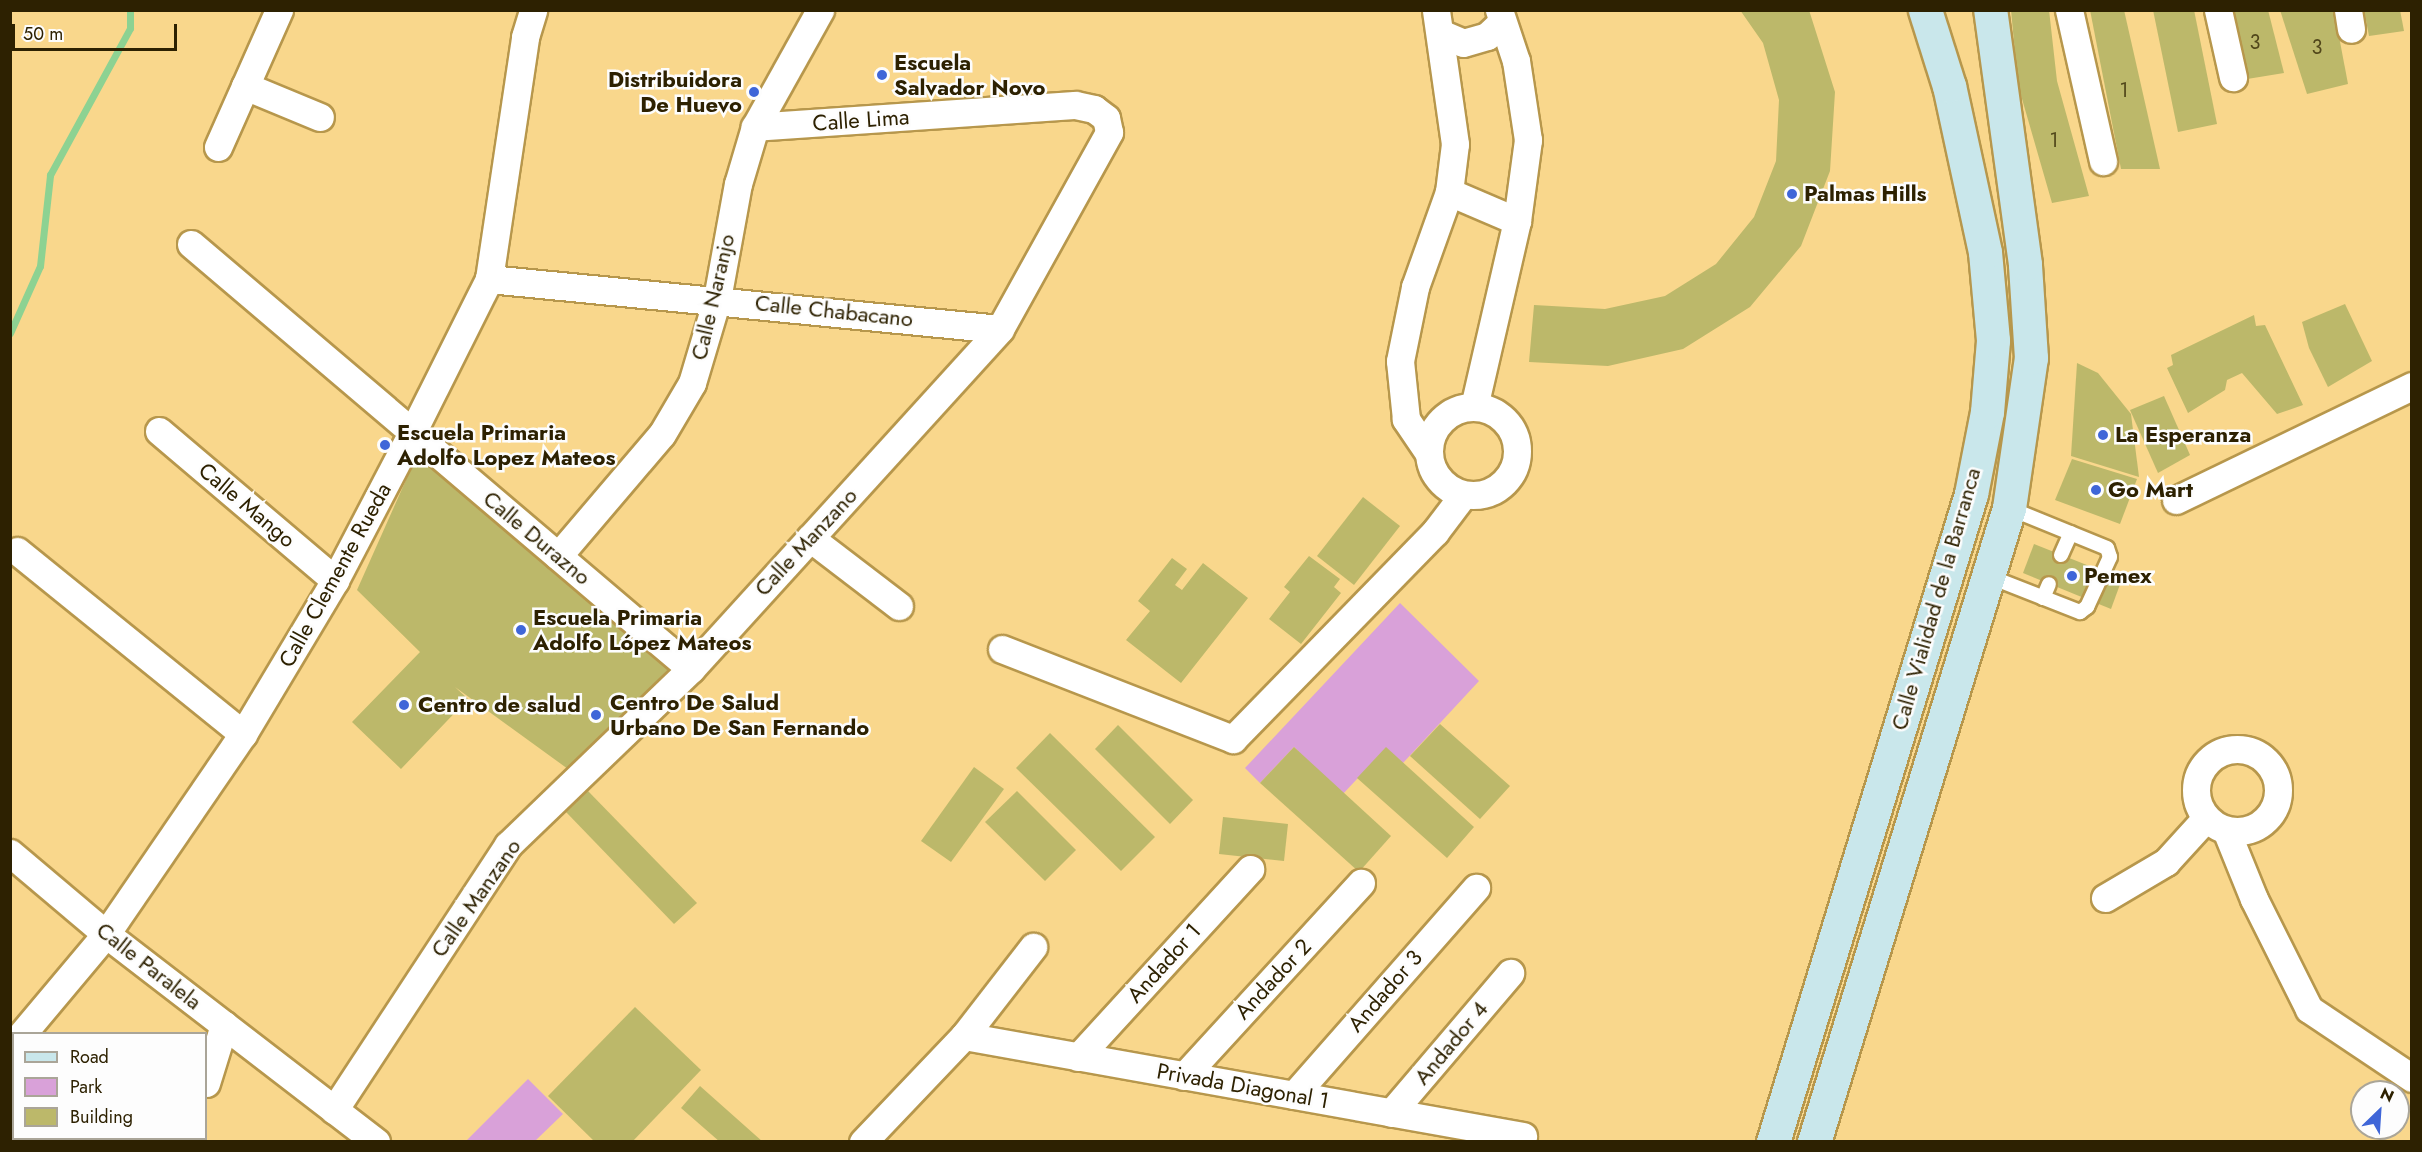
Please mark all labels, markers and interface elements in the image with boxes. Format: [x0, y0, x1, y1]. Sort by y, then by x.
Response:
scale bar [15, 12, 180, 50]
text: 50 m [23, 21, 63, 47]
house number: 3 [2250, 30, 2260, 54]
house number: 3 [2312, 35, 2322, 59]
place label: Escuela Salvador Novo [894, 49, 1046, 100]
place label: Distribuidora De Huevo [608, 66, 742, 118]
marker: Escuela Salvador Novo [875, 68, 889, 82]
house number: 1 [2120, 78, 2128, 102]
marker: Distribuidora De Huevo [747, 85, 761, 99]
street label: Calle Lima [812, 103, 910, 137]
house number: 1 [2050, 128, 2058, 152]
place label: Palmas Hills [1804, 181, 1927, 207]
marker: Palmas Hills [1785, 187, 1799, 201]
street label: Calle Naranjo [686, 231, 740, 363]
street label: Calle Chabacano [754, 290, 914, 332]
place label: Escuela Primaria Adolfo Lopez Mateos [397, 419, 615, 470]
place label: La Esperanza [2115, 422, 2251, 448]
marker: La Esperanza [2096, 428, 2110, 442]
marker: Escuela Primaria Adolfo Lopez Mateos [378, 438, 392, 452]
street label: Calle Mango [193, 457, 301, 553]
street label: Calle Vialidad de la Barranca [1886, 465, 1986, 733]
place label: Go Mart [2108, 477, 2193, 503]
street label: Calle Clemente Rueda [273, 478, 397, 672]
street label: Calle Manzano [749, 483, 863, 601]
marker: Go Mart [2089, 483, 2103, 497]
street label: Calle Durazno [478, 485, 596, 591]
place label: Pemex [2084, 563, 2152, 589]
marker: Pemex [2065, 569, 2079, 583]
place label: Escuela Primaria Adolfo López Mateos [533, 604, 751, 656]
marker: Escuela Primaria Adolfo López Mateos [514, 623, 528, 637]
place label: Centro De Salud Urbano De San Fernando [610, 689, 869, 740]
place label: Centro de salud [418, 692, 581, 718]
marker: Centro de salud [395, 696, 413, 714]
marker: Centro De Salud Urbano De San Fernando [587, 706, 605, 724]
street label: Calle Manzano [426, 834, 526, 962]
street label: Calle Paralela [91, 917, 207, 1015]
street label: Andador 1 [1121, 918, 1207, 1008]
street label: Andador 2 [1229, 933, 1317, 1025]
street label: Andador 3 [1342, 945, 1428, 1037]
street label: Andador 4 [1409, 996, 1493, 1090]
legend [12, 1032, 207, 1140]
text: Road [70, 1044, 109, 1070]
street label: Privada Diagonal 1 [1155, 1058, 1331, 1114]
text: Park [70, 1074, 102, 1100]
north arrow [2350, 1080, 2410, 1140]
text: N [2376, 1082, 2398, 1108]
text: Building [70, 1104, 133, 1130]

